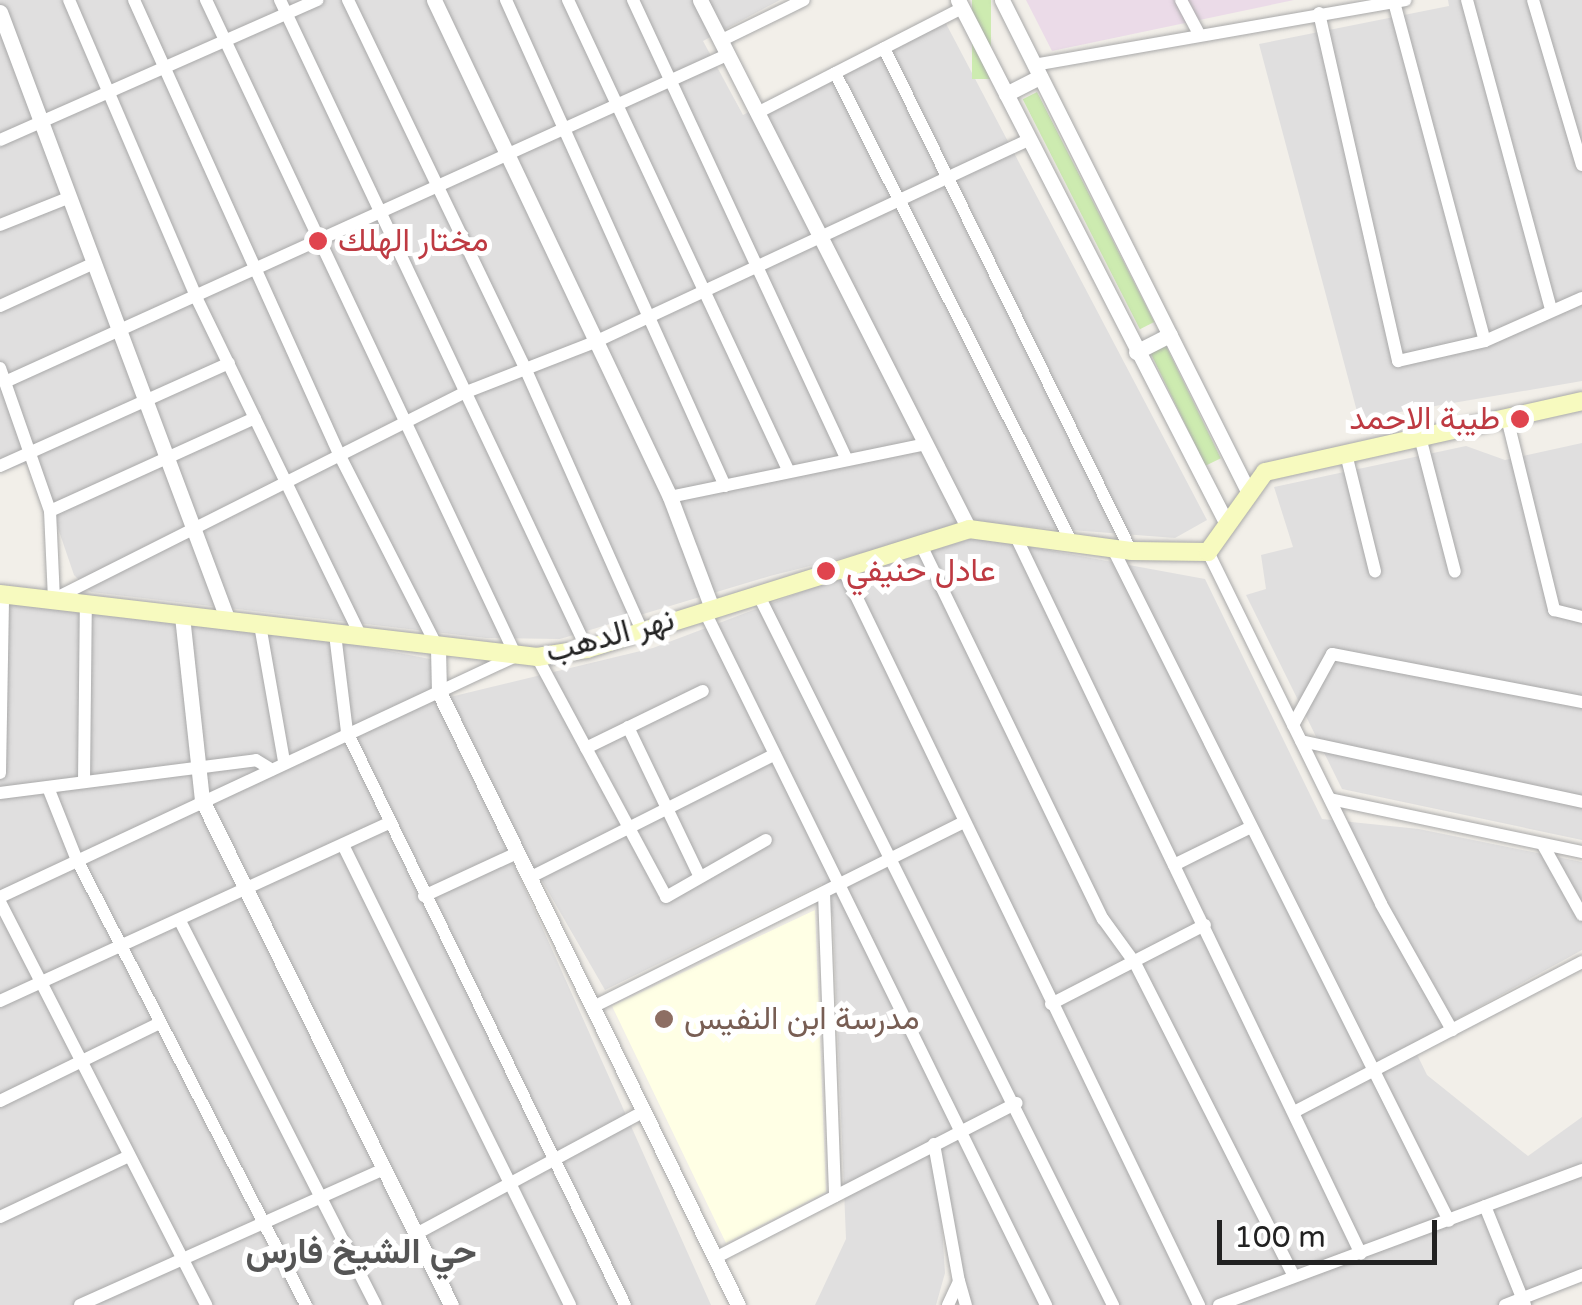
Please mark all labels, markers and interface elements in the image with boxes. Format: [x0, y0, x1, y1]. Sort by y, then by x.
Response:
place label: مختار الهلك [338, 222, 489, 260]
marker: مختار الهلك [307, 230, 329, 252]
place label: طيبة الاحمد [1349, 400, 1500, 438]
marker: طيبة الاحمد [1509, 408, 1531, 430]
place label: عادل حنيفي [846, 552, 996, 590]
marker: عادل حنيفي [815, 560, 837, 582]
street label: نهر الدهب [542, 600, 678, 672]
place label: مدرسة ابن النفيس [684, 1000, 919, 1038]
marker: مدرسة ابن النفيس [653, 1008, 675, 1030]
scale bar [1222, 1200, 1442, 1262]
text: 100 m [1234, 1219, 1326, 1256]
district label: حي الشيخ فارس [245, 1231, 477, 1273]

